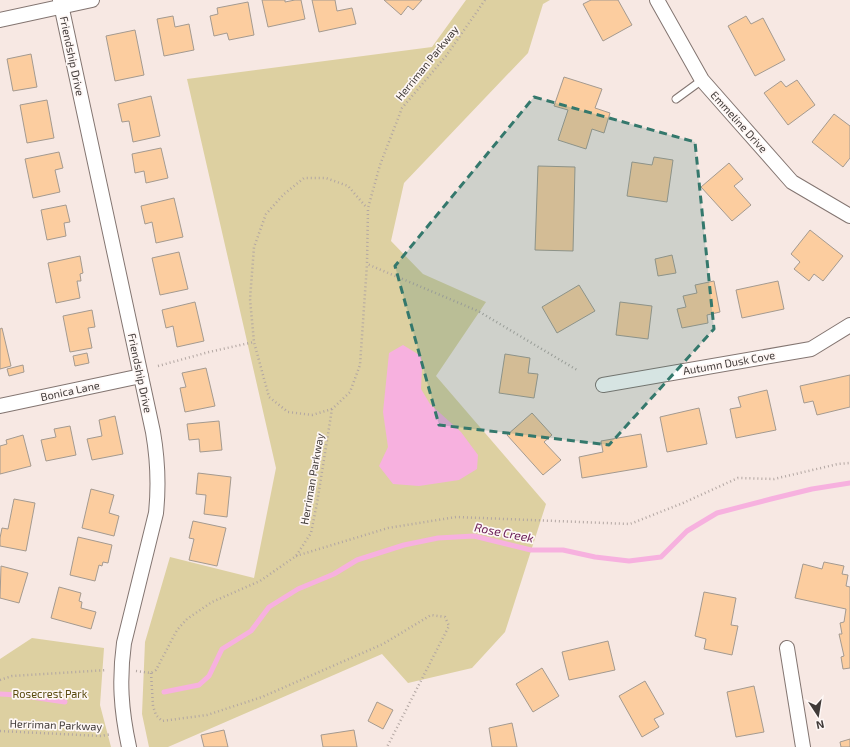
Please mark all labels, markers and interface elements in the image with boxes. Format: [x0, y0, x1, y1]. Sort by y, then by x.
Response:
street label: Friendship Drive [58, 15, 87, 97]
street label: Herriman Parkway [392, 22, 461, 103]
street label: Emmeline Drive [708, 88, 770, 155]
street label: Friendship Drive [126, 332, 155, 414]
street label: Autumn Dusk Cove [682, 348, 776, 377]
street label: Bonica Lane [39, 378, 101, 403]
street label: Herriman Parkway [297, 432, 326, 526]
water label: Rose Creek [473, 519, 535, 545]
park label: Rosecrest Park [13, 687, 88, 700]
north arrow [798, 695, 838, 735]
street label: Herriman Parkway [9, 716, 103, 733]
text: N [815, 718, 825, 732]

